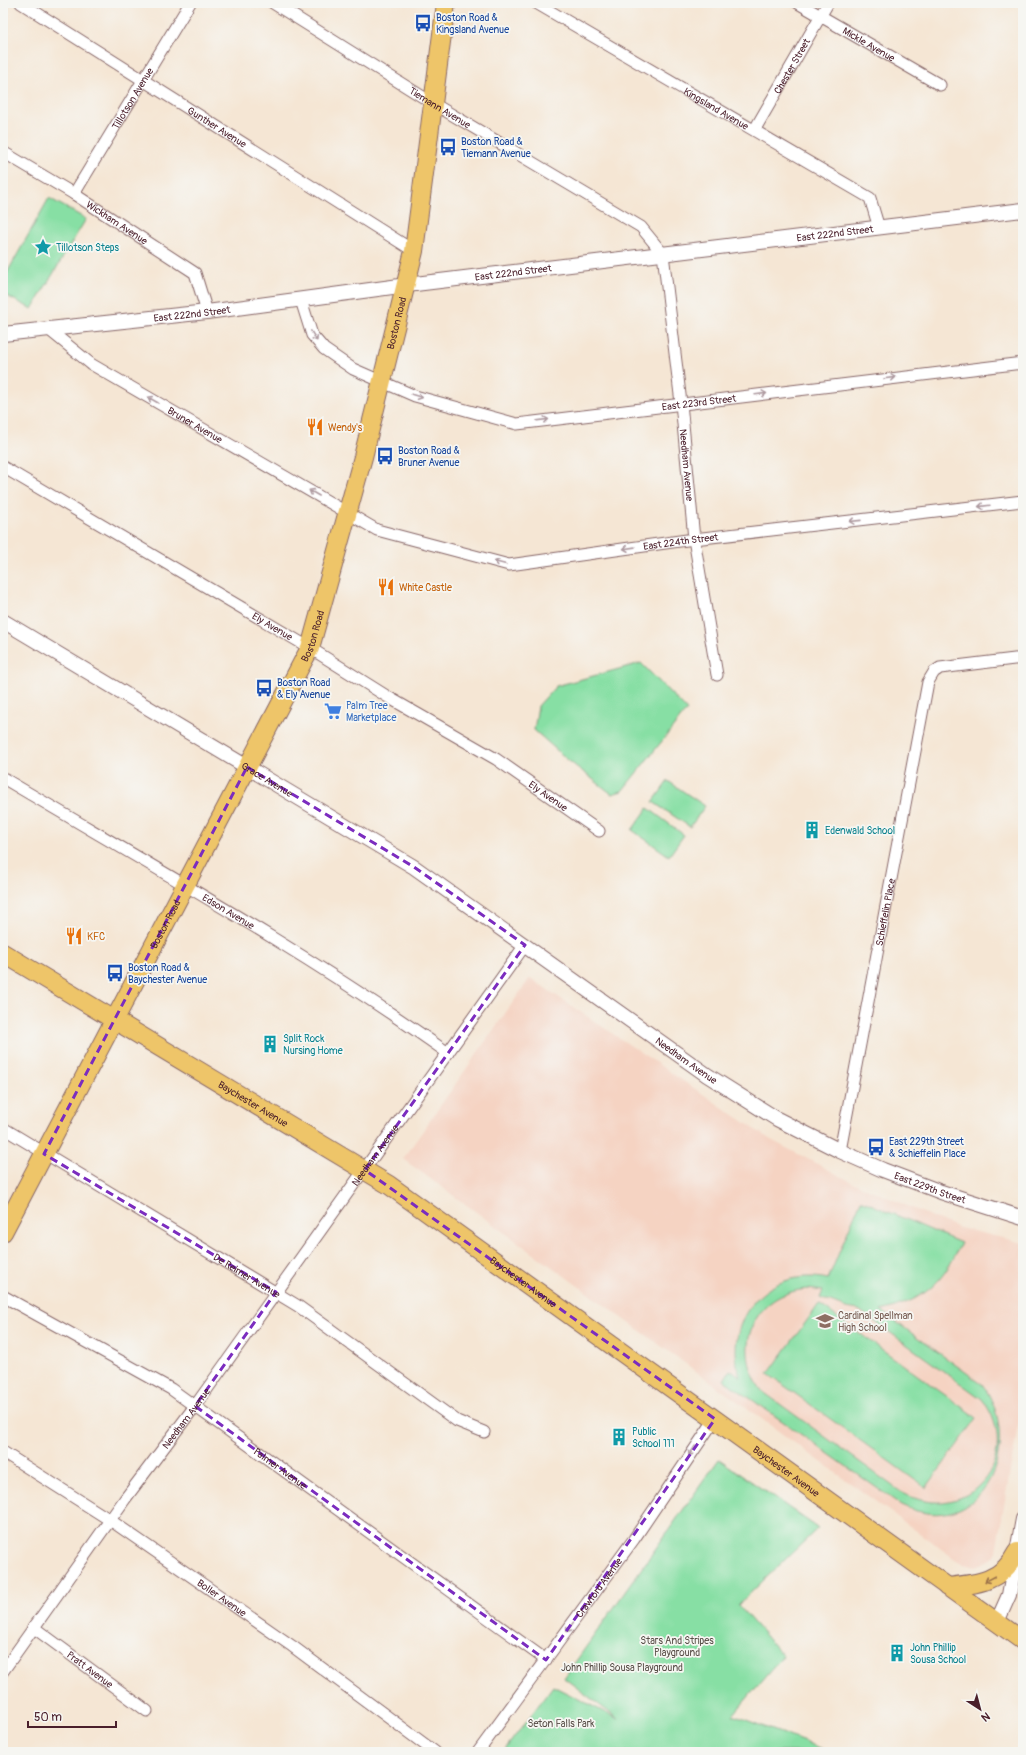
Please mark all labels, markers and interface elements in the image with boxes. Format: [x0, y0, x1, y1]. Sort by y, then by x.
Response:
place label: Boston Road & Kingsland Avenue [436, 12, 509, 36]
bus stop icon: Boston Road & Kingsland Avenue [413, 13, 433, 33]
street label: Mickle Avenue [840, 25, 897, 65]
street label: Chester Street [772, 36, 814, 96]
street label: Tillotson Avenue [110, 66, 156, 132]
street label: Tiemann Avenue [407, 85, 473, 131]
street label: Kingsland Avenue [681, 86, 751, 133]
street label: Gunther Avenue [185, 105, 248, 151]
place label: Boston Road & Tiemann Avenue [461, 136, 531, 160]
bus stop icon: Boston Road & Tiemann Avenue [438, 137, 458, 157]
street label: Wickham Avenue [84, 199, 150, 247]
street label: East 222nd Street [796, 223, 875, 245]
place icon: Tillotson Steps [33, 237, 53, 257]
place label: Tillotson Steps [56, 242, 120, 254]
street label: East 222nd Street [474, 262, 553, 284]
street label: Boston Road [385, 296, 409, 351]
street label: East 222nd Street [153, 304, 232, 325]
one-way arrow [310, 330, 318, 341]
one-way arrow [883, 375, 896, 382]
one-way arrow [754, 390, 767, 398]
one-way arrow [411, 393, 424, 400]
street label: East 223rd Street [661, 393, 738, 413]
one-way arrow [147, 395, 159, 403]
street label: Bruner Avenue [165, 405, 224, 446]
one-way arrow [536, 416, 549, 424]
restaurant icon: Wendy's [305, 417, 325, 437]
place label: Wendy's [328, 422, 363, 434]
street label: Needham Avenue [676, 428, 695, 502]
place label: Boston Road & Bruner Avenue [398, 445, 460, 469]
bus stop icon: Boston Road & Bruner Avenue [375, 446, 395, 466]
one-way arrow [308, 489, 320, 497]
one-way arrow [978, 502, 991, 510]
one-way arrow [849, 517, 862, 524]
street label: East 224th Street [642, 531, 720, 553]
one-way arrow [623, 544, 636, 552]
one-way arrow [494, 559, 507, 566]
restaurant icon: White Castle [376, 577, 396, 597]
place label: White Castle [399, 582, 452, 594]
street label: Boston Road [299, 609, 327, 664]
street label: Ely Avenue [250, 610, 295, 643]
place label: Boston Road & Ely Avenue [277, 677, 330, 701]
bus stop icon: Boston Road & Ely Avenue [254, 678, 274, 698]
place label: Palm Tree Marketplace [346, 700, 396, 724]
supermarket icon: Palm Tree Marketplace [323, 701, 343, 721]
street label: Grace Avenue [239, 760, 295, 800]
street label: Ely Avenue [526, 779, 570, 814]
building icon: Edenwald School [802, 820, 822, 840]
place label: Edenwald School [825, 825, 895, 837]
street label: Schieffelin Place [874, 878, 898, 947]
street label: Edson Avenue [200, 892, 256, 932]
street label: Boston Road [148, 898, 184, 951]
restaurant icon: KFC [64, 926, 84, 946]
place label: KFC [87, 931, 105, 943]
place label: Boston Road & Baychester Avenue [128, 962, 207, 986]
bus stop icon: Boston Road & Baychester Avenue [105, 963, 125, 983]
place label: Split Rock Nursing Home [283, 1033, 343, 1057]
building icon: Split Rock Nursing Home [260, 1034, 280, 1054]
street label: Needham Avenue [653, 1035, 719, 1087]
street label: Baychester Avenue [216, 1079, 290, 1130]
street label: Needham Avenue [349, 1122, 402, 1189]
place label: East 229th Street & Schieffelin Place [889, 1136, 966, 1160]
bus stop icon: East 229th Street & Schieffelin Place [866, 1137, 886, 1157]
street label: East 229th Street [893, 1170, 968, 1207]
street label: De Reimer Avenue [211, 1251, 282, 1301]
street label: Baychester Avenue [487, 1255, 559, 1311]
place label: Cardinal Spellman High School [838, 1310, 913, 1334]
school or university icon: Cardinal Spellman High School [815, 1311, 835, 1331]
street label: Needham Avenue [160, 1386, 213, 1451]
place label: Public School 111 [632, 1426, 675, 1450]
building icon: Public School 111 [609, 1427, 629, 1447]
street label: Baychester Avenue [750, 1444, 822, 1500]
one-way arrow [688, 1445, 696, 1456]
street label: Palmer Avenue [251, 1446, 309, 1492]
street label: Crawford Avenue [573, 1556, 625, 1620]
one-way arrow [984, 1576, 996, 1583]
street label: Boller Avenue [194, 1577, 248, 1620]
one-way arrow [566, 1621, 574, 1632]
park label: Stars And Stripes Playground [640, 1635, 714, 1659]
place label: John Phillip Sousa School [910, 1642, 966, 1666]
building icon: John Phillip Sousa School [887, 1643, 907, 1663]
street label: Pratt Avenue [64, 1649, 115, 1691]
park label: John Phillip Sousa Playground [561, 1662, 683, 1674]
north arrow [960, 1689, 1000, 1729]
scale bar [28, 1703, 116, 1729]
text: N [978, 1709, 992, 1724]
text: 50 m [34, 1710, 62, 1725]
park label: Seton Falls Park [528, 1718, 595, 1730]

